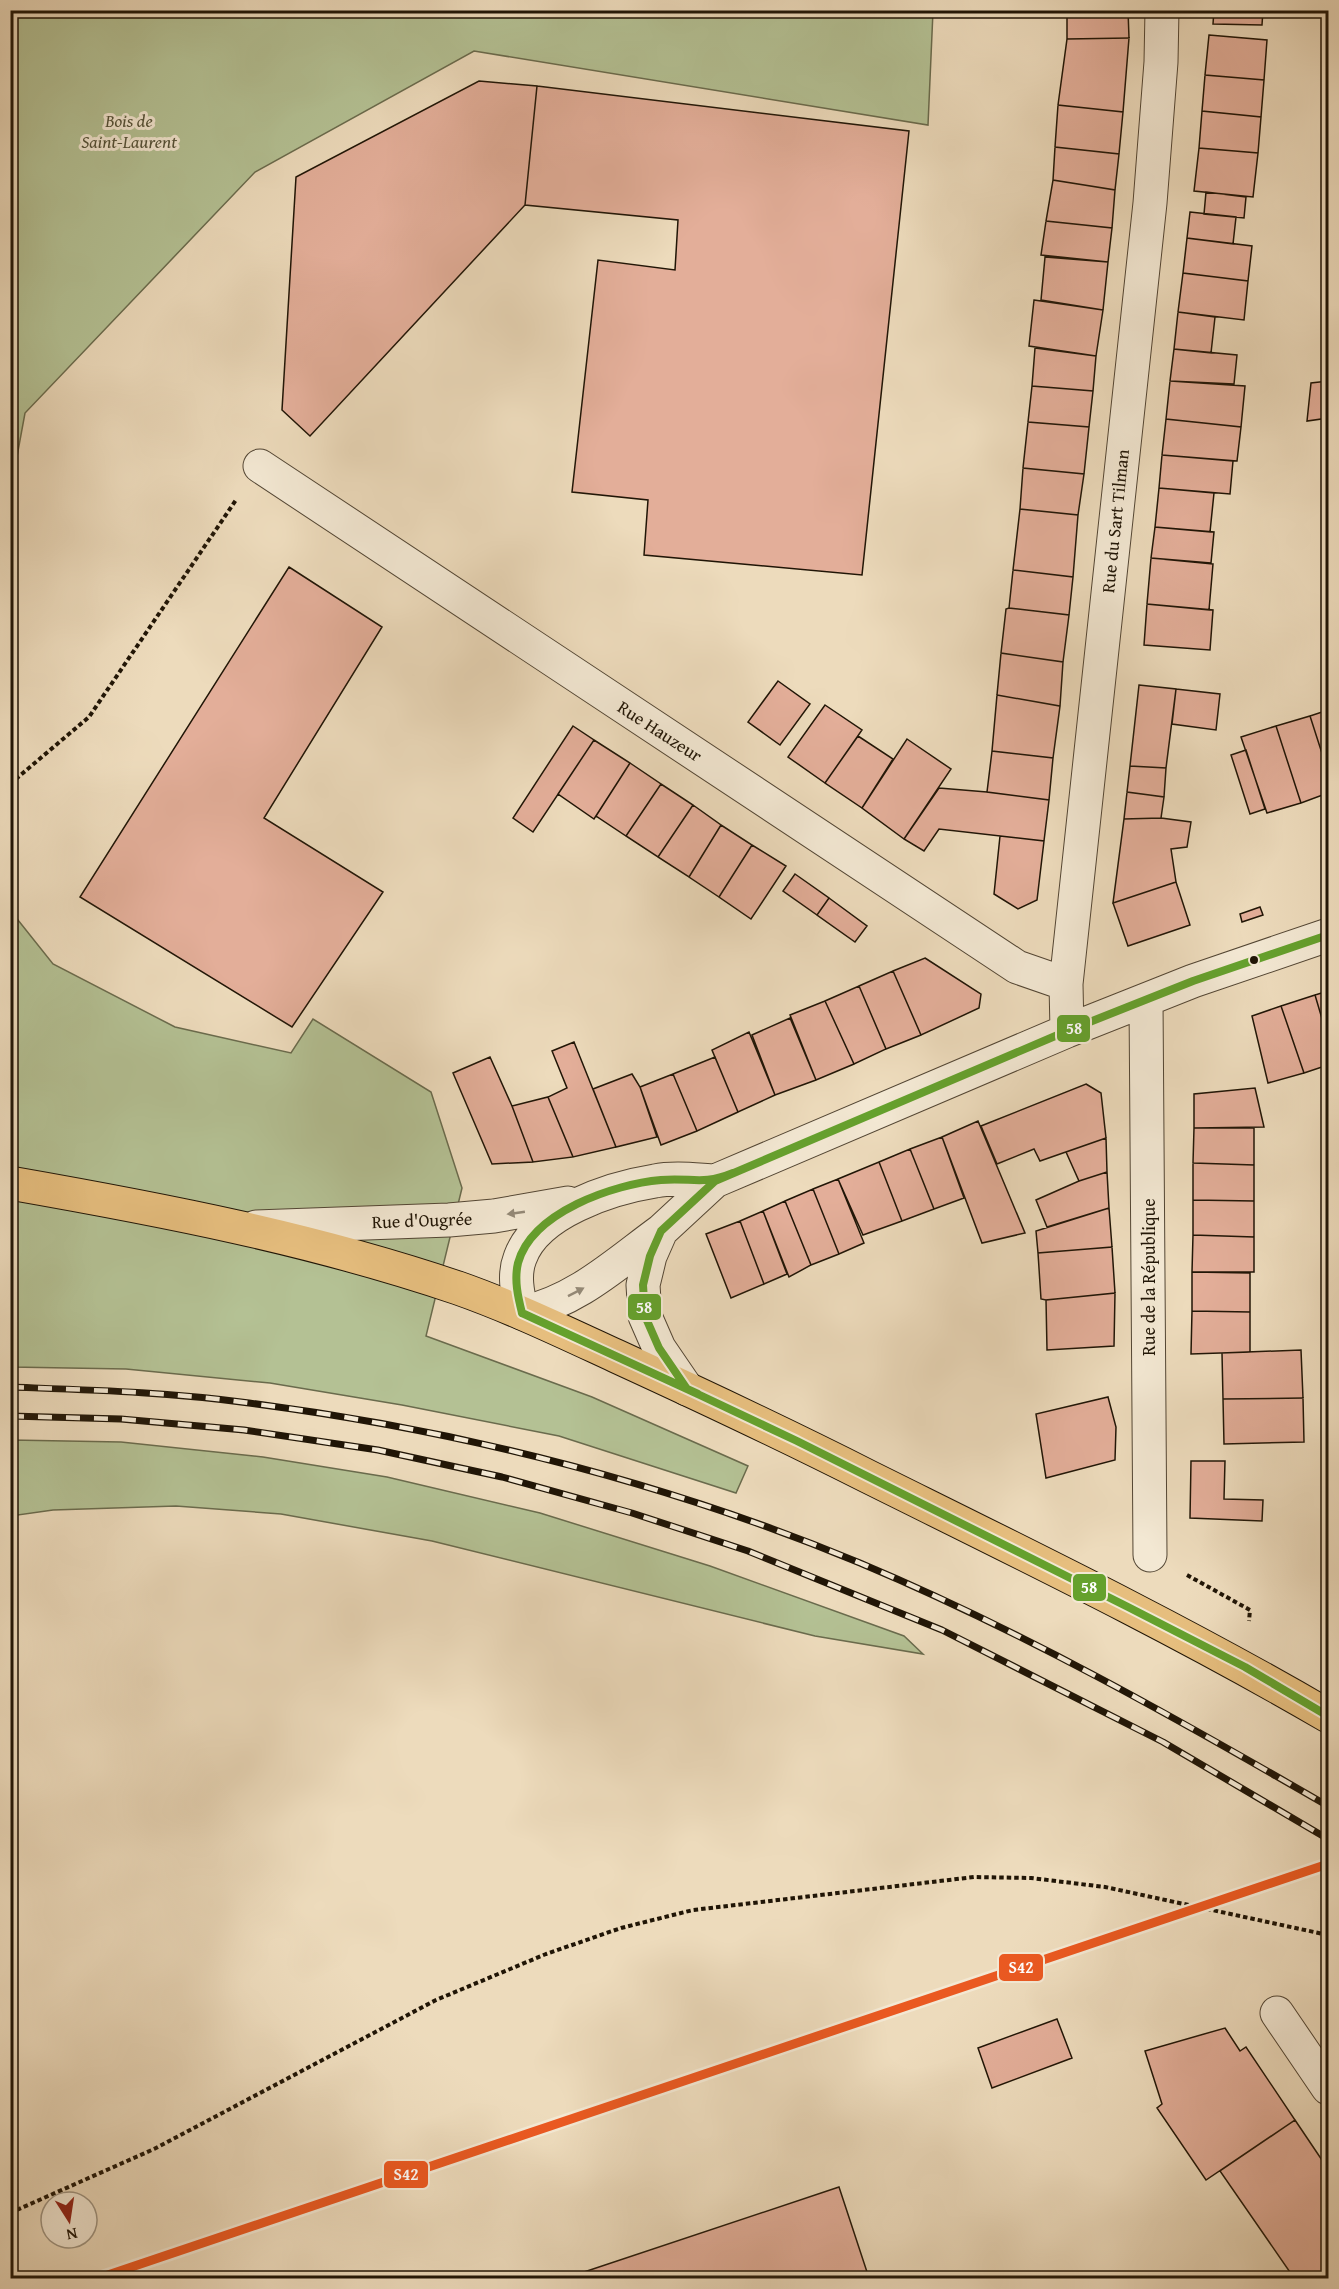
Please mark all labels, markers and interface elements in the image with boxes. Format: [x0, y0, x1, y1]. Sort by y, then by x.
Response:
park label: Bois de Saint-Laurent [81, 107, 177, 155]
street label: Rue du Sart Tilman [1094, 448, 1136, 594]
street label: Rue Hauzeur [612, 693, 708, 769]
unlabelled marker [1248, 954, 1260, 966]
line badge: 58 [1056, 1014, 1091, 1043]
text: 58 [1066, 1016, 1082, 1040]
street label: Rue de la République [1135, 1198, 1162, 1356]
street label: Rue d'Ougrée [371, 1205, 473, 1235]
one-way arrow [506, 1209, 525, 1218]
one-way arrow [568, 1287, 585, 1297]
line badge: 58 [627, 1293, 662, 1321]
text: 58 [636, 1295, 652, 1319]
line badge: 58 [1072, 1573, 1107, 1602]
text: 58 [1081, 1575, 1097, 1599]
line badge: S42 [998, 1953, 1044, 1982]
text: S42 [1009, 1955, 1033, 1979]
line badge: S42 [383, 2160, 429, 2189]
text: S42 [394, 2162, 418, 2186]
north arrow [39, 2190, 99, 2250]
text: N [64, 2222, 80, 2248]

